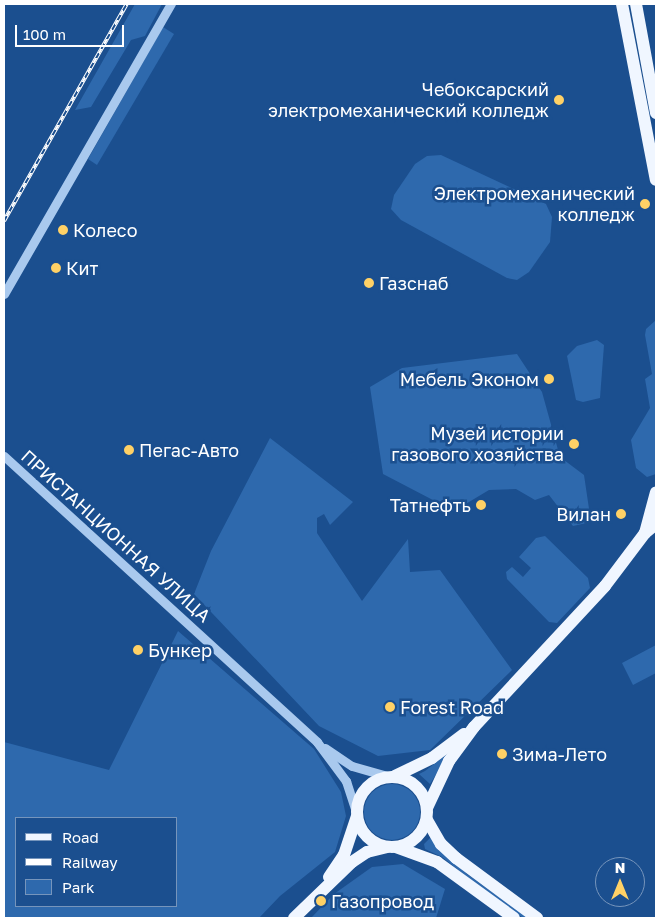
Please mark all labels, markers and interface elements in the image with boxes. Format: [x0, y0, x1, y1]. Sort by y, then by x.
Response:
scale bar [18, 15, 126, 47]
text: 100 m [23, 25, 66, 43]
place label: Чебоксарский электромеханический колледж [268, 79, 549, 122]
marker: Чебоксарский электромеханический колледж [553, 94, 565, 106]
place label: Электромеханический колледж [434, 183, 635, 225]
marker: Электромеханический колледж [639, 198, 651, 210]
place label: Колесо [73, 219, 137, 241]
marker: Колесо [57, 224, 69, 236]
place label: Кит [66, 257, 98, 279]
marker: Кит [50, 262, 62, 274]
place label: Газснаб [379, 272, 449, 294]
marker: Газснаб [363, 277, 375, 289]
place label: Мебель Эконом [400, 368, 539, 390]
marker: Мебель Эконом [543, 373, 555, 385]
place label: Музей истории газового хозяйства [391, 423, 564, 466]
marker: Музей истории газового хозяйства [568, 438, 580, 450]
place label: Пегас-Авто [139, 439, 239, 461]
marker: Пегас-Авто [123, 444, 135, 456]
street label: ПРИСТАНЦИОННАЯ УЛИЦА [17, 445, 215, 627]
place label: Татнефть [390, 494, 471, 516]
marker: Татнефть [475, 499, 487, 511]
place label: Вилан [556, 503, 611, 525]
marker: Вилан [615, 508, 627, 520]
place label: Бункер [148, 639, 212, 661]
marker: Бункер [132, 644, 144, 656]
place label: Forest Road [400, 696, 504, 718]
marker: Forest Road [384, 701, 396, 713]
place label: Зима-Лето [512, 743, 607, 765]
marker: Зима-Лето [496, 748, 508, 760]
legend [15, 817, 178, 907]
text: Road [62, 828, 99, 846]
text: Railway [62, 853, 118, 871]
north arrow [595, 857, 645, 907]
text: N [615, 859, 625, 876]
text: Park [62, 878, 94, 896]
place label: Газопровод [331, 890, 434, 912]
marker: Газопровод [315, 895, 327, 907]

